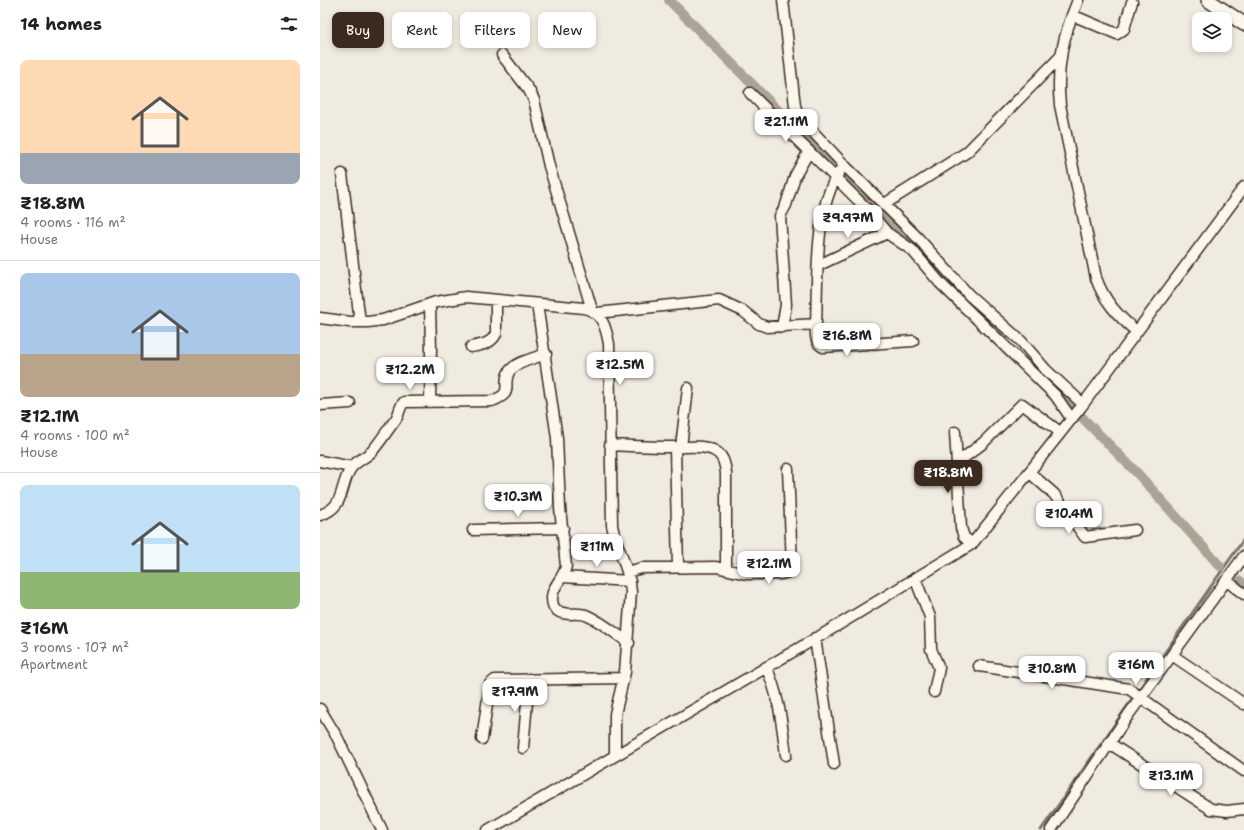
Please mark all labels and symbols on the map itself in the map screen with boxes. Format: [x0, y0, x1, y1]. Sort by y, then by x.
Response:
pin: ₹21.1M [753, 109, 819, 143]
pin: ₹9.97M [815, 205, 881, 239]
pin: ₹16.8M [814, 323, 880, 357]
pin: ₹12.5M [587, 352, 653, 386]
pin: ₹12.2M [377, 357, 443, 391]
pin: ₹18.8M [915, 460, 981, 494]
pin: ₹10.3M [485, 484, 551, 518]
pin: ₹10.4M [1036, 501, 1102, 535]
pin: ₹11M [573, 534, 621, 568]
pin: ₹12.1M [736, 551, 802, 585]
pin: ₹16M [1112, 652, 1160, 686]
pin: ₹10.8M [1019, 656, 1085, 690]
pin: ₹17.9M [482, 679, 548, 713]
pin: ₹13.1M [1138, 763, 1204, 797]

